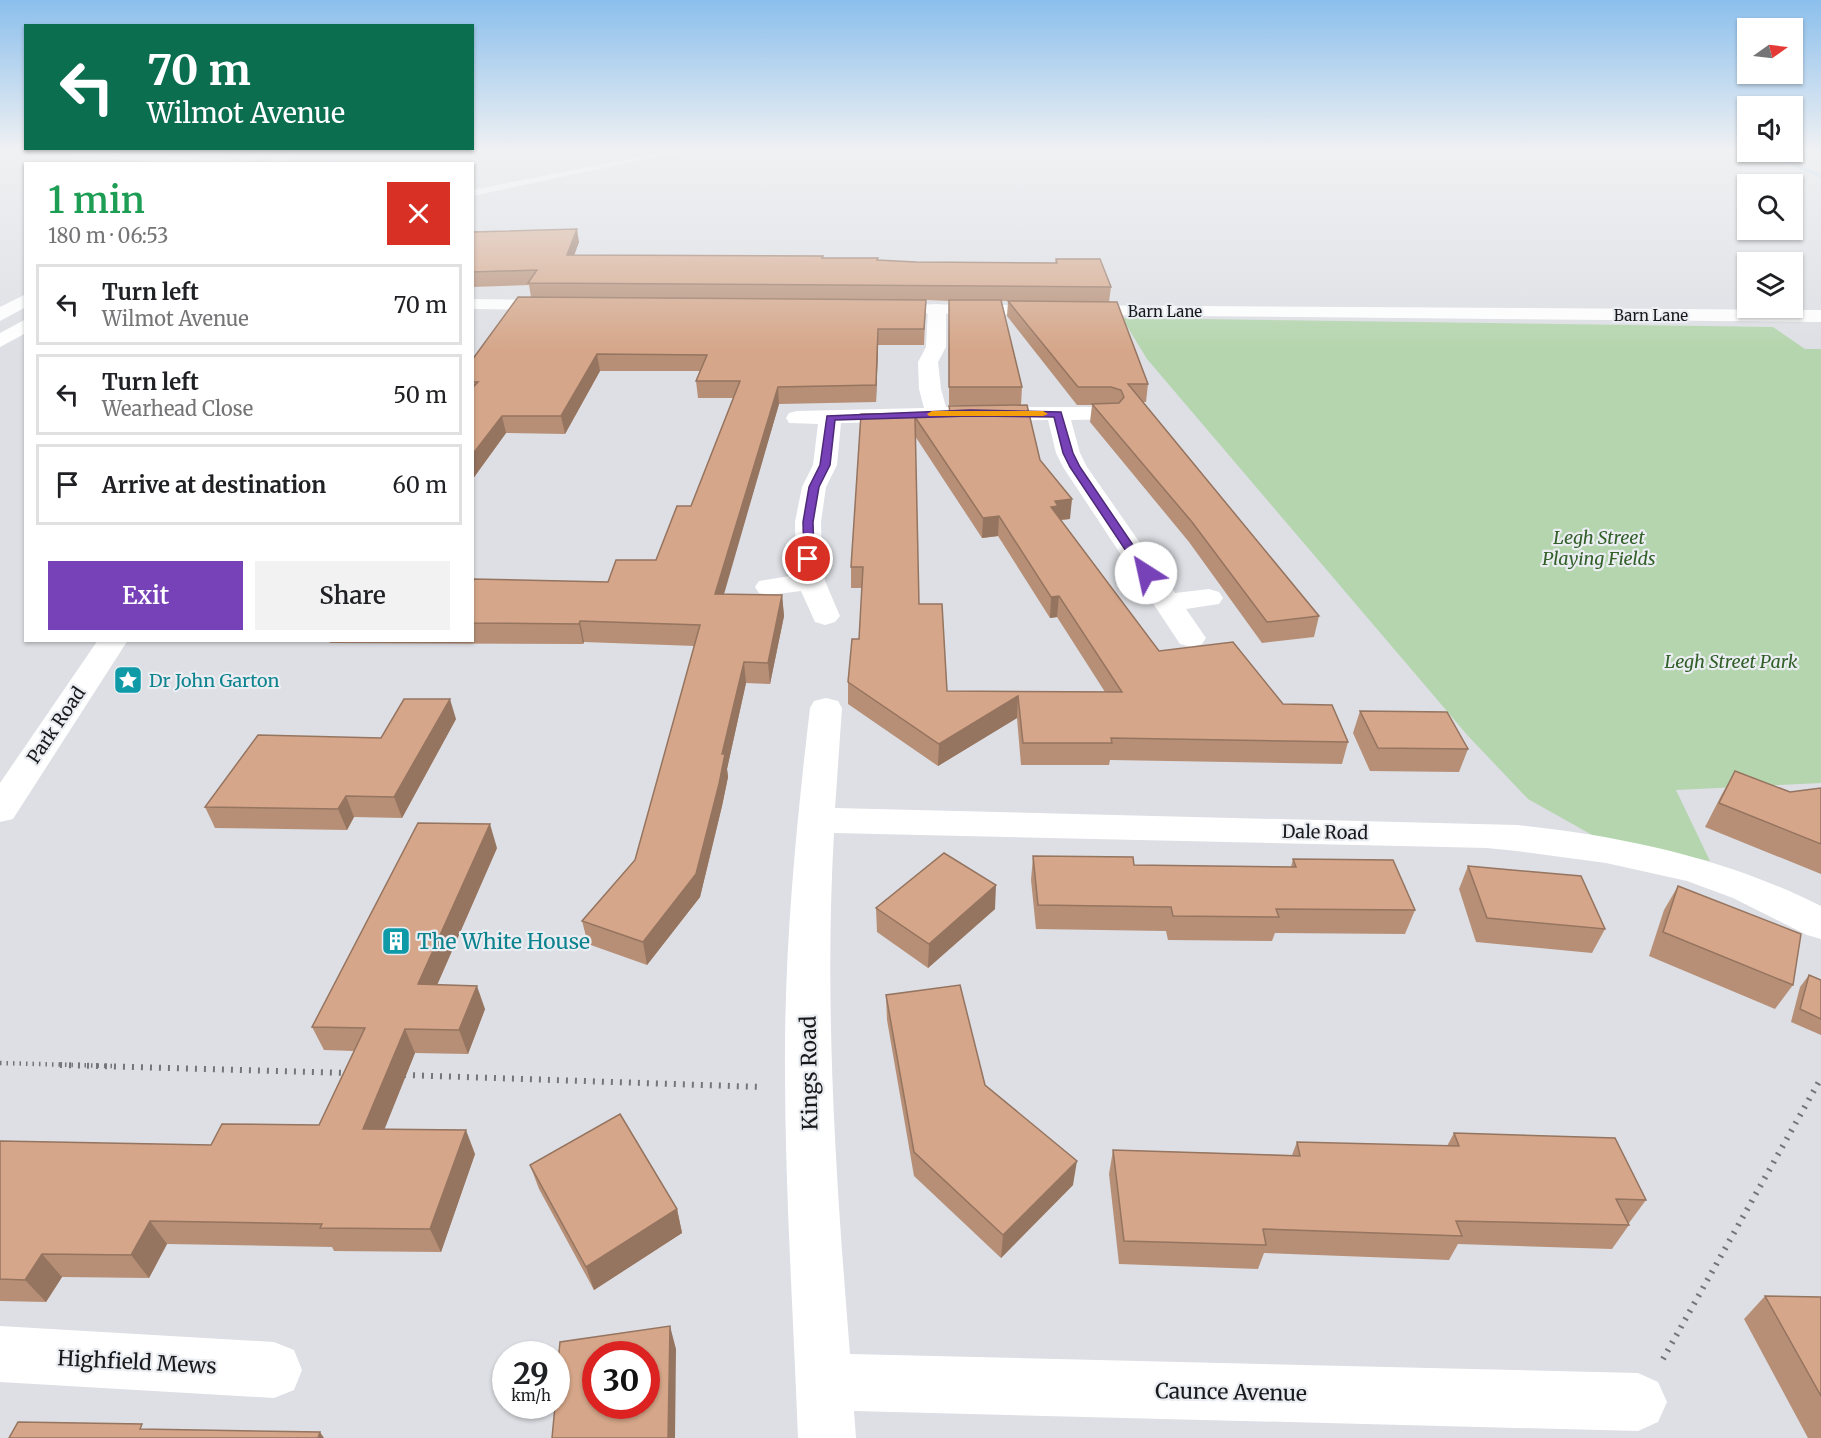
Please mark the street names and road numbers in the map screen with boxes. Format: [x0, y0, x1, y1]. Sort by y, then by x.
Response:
street label: Barn Lane [1128, 302, 1202, 321]
street label: Barn Lane [1614, 306, 1688, 325]
street label: Park Road [22, 682, 90, 768]
street label: Dale Road [1282, 820, 1368, 844]
street label: Kings Road [794, 1015, 823, 1130]
street label: Highfield Mews [57, 1344, 217, 1380]
street label: Caunce Avenue [1155, 1377, 1307, 1407]

